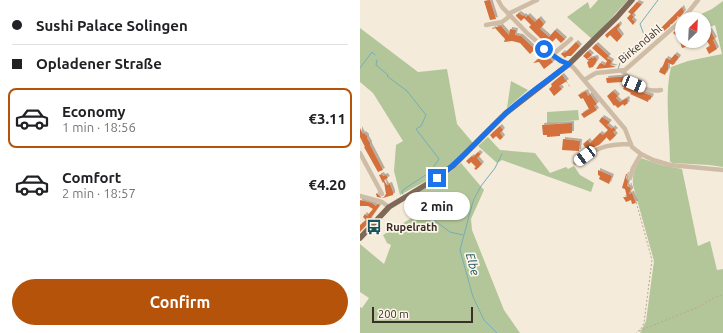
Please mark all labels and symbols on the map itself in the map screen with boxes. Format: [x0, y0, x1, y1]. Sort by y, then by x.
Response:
north arrow [675, 12, 711, 48]
street label: Birkendahl [616, 22, 664, 66]
route start [535, 40, 553, 58]
car [621, 74, 647, 94]
car [572, 144, 598, 168]
route end [428, 169, 446, 187]
callout: 2 min [404, 192, 470, 220]
bus stop icon: Rupelrath [365, 218, 383, 236]
place label: Rupelrath [386, 221, 437, 233]
water label: Elbe [464, 251, 482, 277]
scale bar [372, 305, 473, 324]

